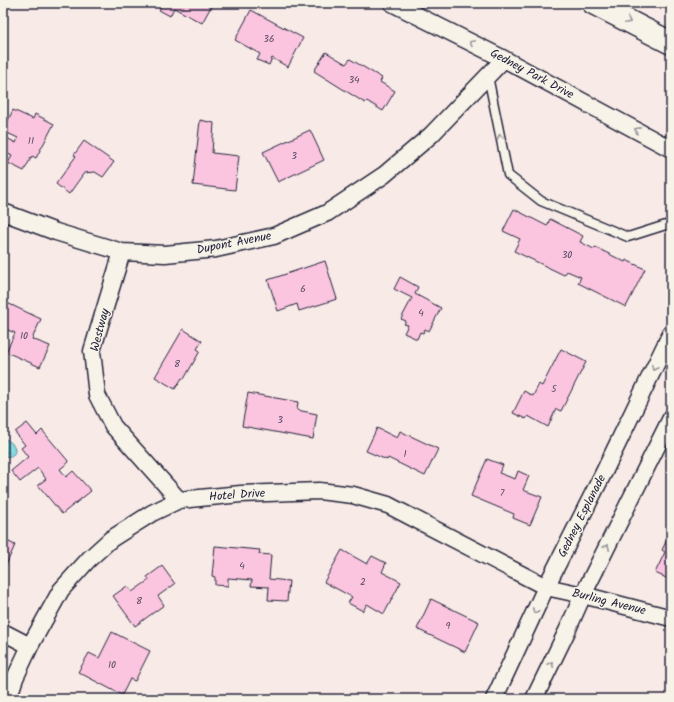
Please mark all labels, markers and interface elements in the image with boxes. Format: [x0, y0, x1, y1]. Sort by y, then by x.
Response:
one-way arrow [624, 16, 631, 24]
house number: 36 [263, 31, 275, 47]
one-way arrow [469, 40, 477, 48]
street label: Gedney Park Drive [487, 44, 578, 104]
house number: 34 [348, 72, 360, 88]
one-way arrow [634, 128, 641, 135]
house number: 11 [28, 133, 34, 149]
one-way arrow [496, 133, 505, 140]
house number: 3 [291, 148, 297, 164]
street label: Dupont Avenue [195, 226, 274, 260]
house number: 30 [562, 247, 572, 263]
house number: 6 [300, 281, 306, 297]
house number: 4 [418, 305, 424, 321]
street label: Westway [85, 306, 115, 354]
house number: 10 [20, 328, 28, 344]
house number: 8 [174, 356, 181, 372]
one-way arrow [651, 364, 659, 372]
house number: 5 [551, 381, 557, 397]
house number: 3 [277, 412, 283, 428]
house number: 1 [403, 446, 407, 462]
street label: Gedney Esplanade [553, 471, 611, 561]
street label: Hotel Drive [208, 484, 266, 506]
house number: 7 [500, 485, 505, 501]
one-way arrow [602, 543, 610, 551]
house number: 4 [239, 558, 245, 574]
house number: 2 [360, 574, 366, 590]
street label: Burling Avenue [570, 584, 648, 620]
house number: 8 [136, 593, 143, 609]
one-way arrow [532, 606, 540, 614]
house number: 9 [446, 618, 451, 634]
house number: 10 [108, 657, 116, 673]
one-way arrow [546, 661, 554, 668]

